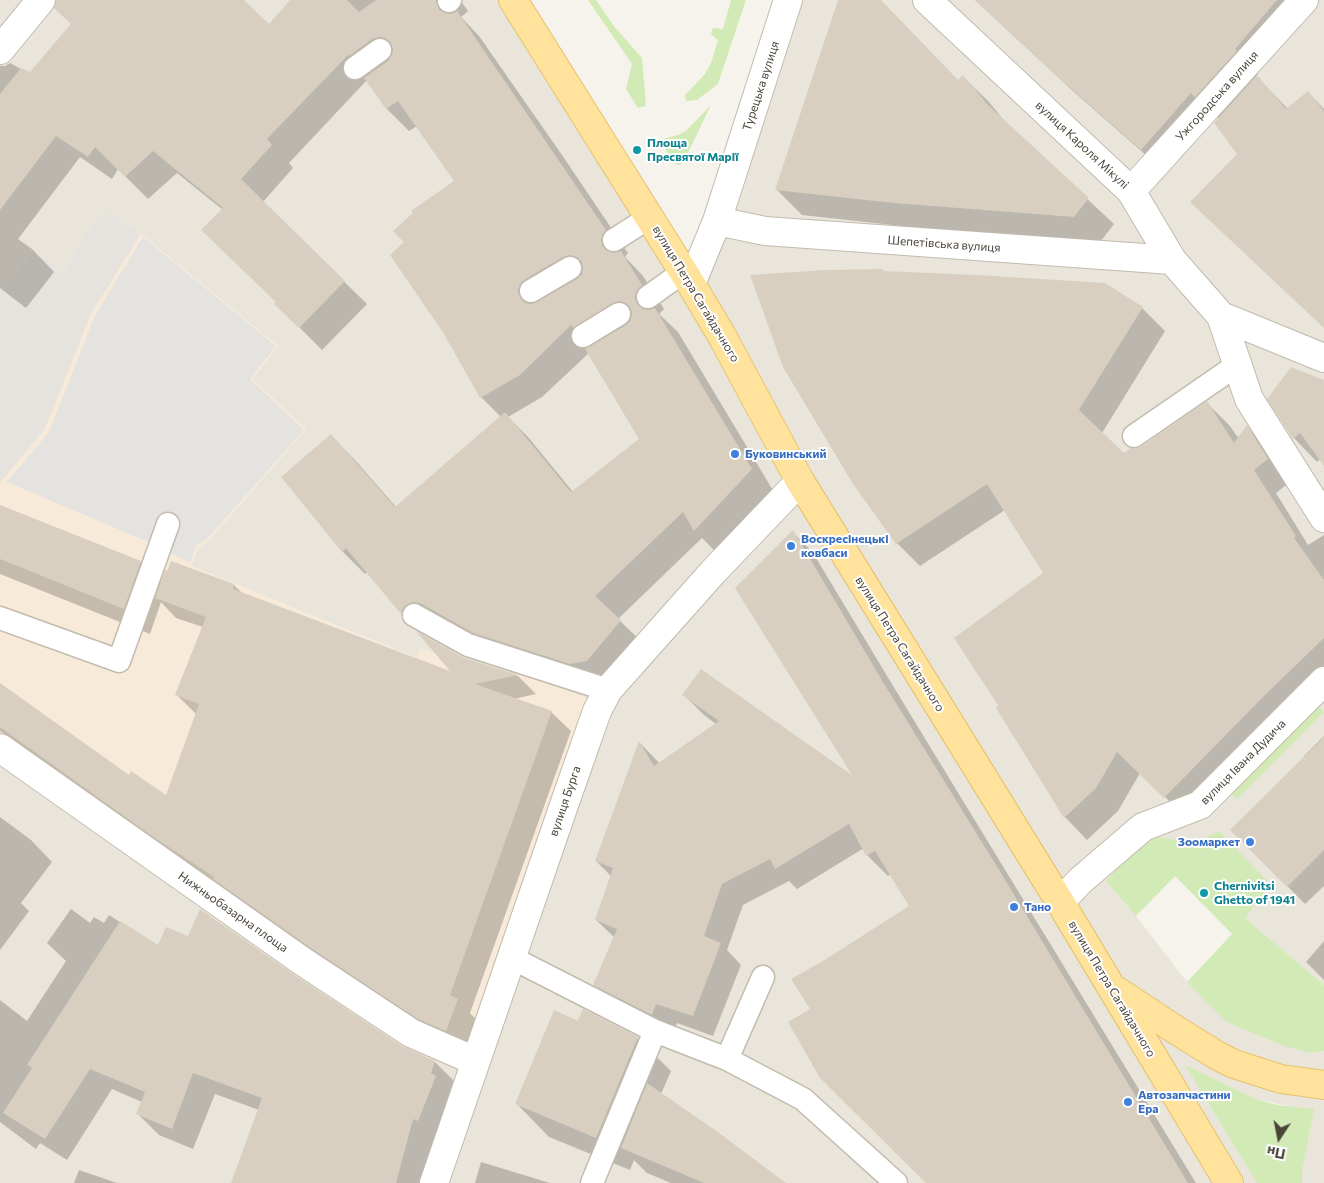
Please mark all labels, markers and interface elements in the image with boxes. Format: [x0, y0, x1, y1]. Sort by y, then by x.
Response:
street label: Турецька вулиця [740, 39, 782, 133]
street label: Ужгородська вулиця [1173, 48, 1261, 144]
street label: вулиця Кароля Мікулі [1032, 98, 1132, 192]
place label: Площа Пресвятої Марії [647, 136, 739, 164]
marker: Площа Пресвятої Марії [631, 144, 643, 156]
street label: вулиця Петра Сагайдачного [649, 223, 743, 365]
street label: Шепетівська вулиця [887, 233, 1001, 255]
place label: Буковинський [745, 447, 826, 461]
marker: Буковинський [729, 448, 741, 460]
place label: Воскресінецькі ковбаси [801, 532, 889, 560]
marker: Воскресінецькі ковбаси [785, 540, 797, 552]
street label: вулиця Петра Сагайдачного [852, 574, 948, 714]
street label: вулиця Івана Дудича [1197, 716, 1289, 808]
street label: вулиця Бурга [546, 764, 584, 838]
place label: Зоомаркет [1178, 835, 1240, 849]
marker: Зоомаркет [1244, 836, 1256, 848]
street label: Нижньобазарна площа [175, 869, 291, 955]
place label: Chernivitsi Ghetto of 1941 [1214, 879, 1295, 907]
marker: Chernivitsi Ghetto of 1941 [1198, 887, 1210, 899]
place label: Тано [1024, 900, 1051, 914]
marker: Тано [1008, 901, 1020, 913]
street label: вулиця Петра Сагайдачного [1065, 918, 1159, 1060]
place label: Автозапчастини Ера [1138, 1088, 1231, 1116]
marker: Автозапчастини Ера [1122, 1096, 1134, 1108]
north arrow [1254, 1113, 1304, 1163]
text: Пн [1265, 1143, 1287, 1163]

